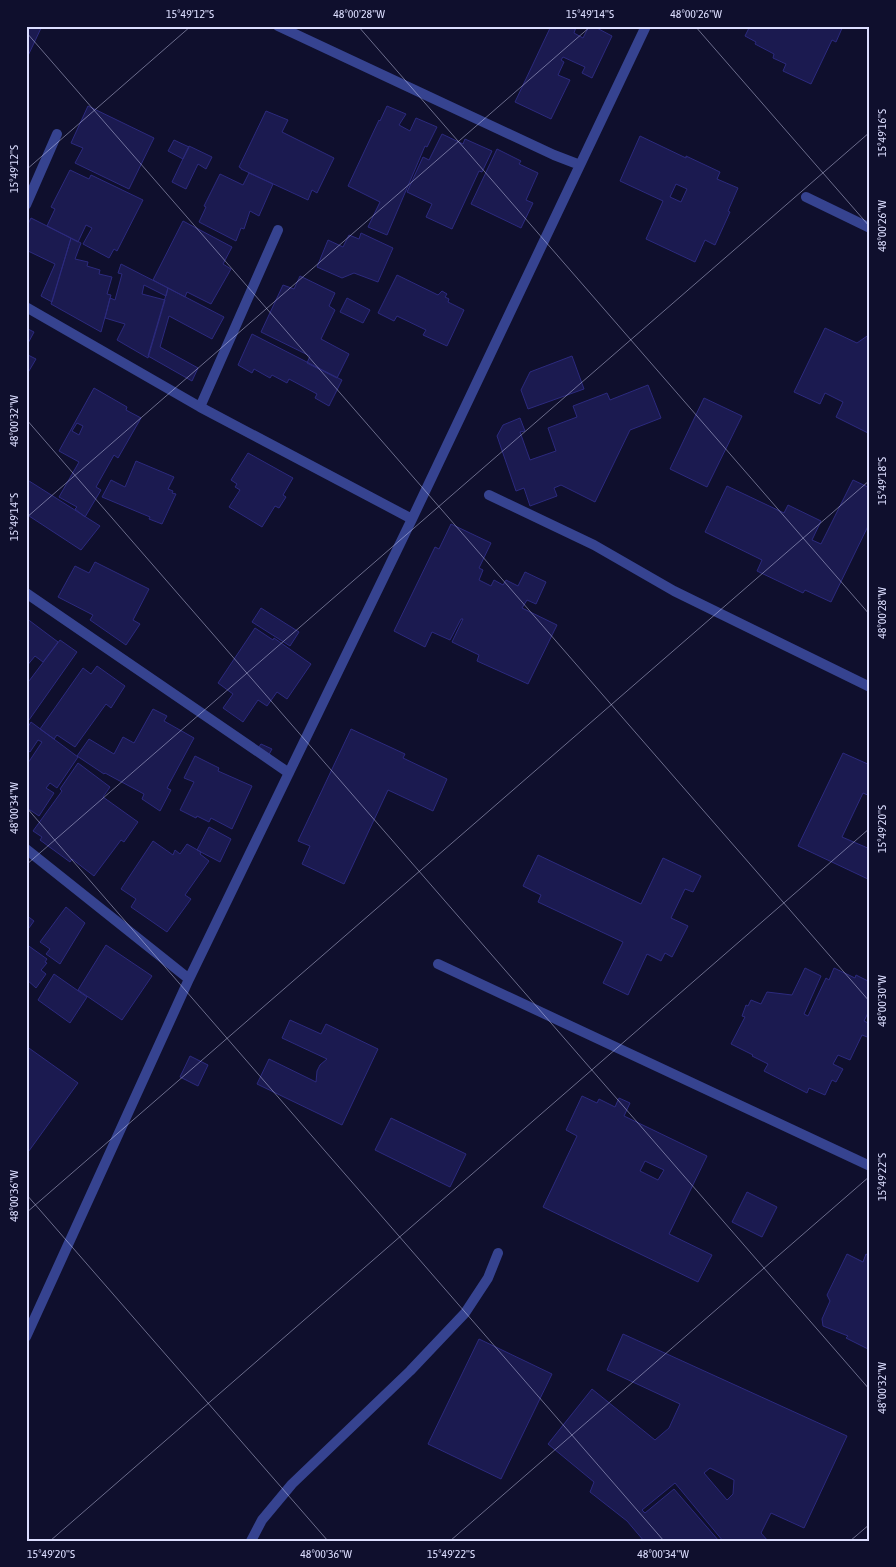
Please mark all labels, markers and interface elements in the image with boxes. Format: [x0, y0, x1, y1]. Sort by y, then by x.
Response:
text: 15°49'12"S [166, 7, 214, 21]
text: 48°00'28"W [333, 7, 385, 21]
text: 15°49'14"S [566, 7, 614, 21]
text: 48°00'26"W [670, 7, 722, 21]
text: 15°49'16"S [875, 109, 889, 157]
text: 15°49'12"S [7, 145, 21, 193]
text: 48°00'26"W [875, 200, 889, 252]
text: 48°00'32"W [7, 395, 21, 447]
text: 15°49'18"S [875, 457, 889, 505]
text: 15°49'14"S [7, 493, 21, 541]
text: 48°00'28"W [875, 587, 889, 639]
text: 48°00'34"W [7, 782, 21, 834]
text: 15°49'20"S [875, 805, 889, 853]
text: 48°00'30"W [875, 975, 889, 1027]
text: 15°49'22"S [875, 1153, 889, 1201]
text: 48°00'36"W [7, 1170, 21, 1222]
text: 48°00'32"W [875, 1362, 889, 1414]
text: 15°49'20"S [27, 1547, 75, 1561]
text: 48°00'36"W [300, 1547, 352, 1561]
text: 15°49'22"S [427, 1547, 475, 1561]
text: 48°00'34"W [637, 1547, 689, 1561]

